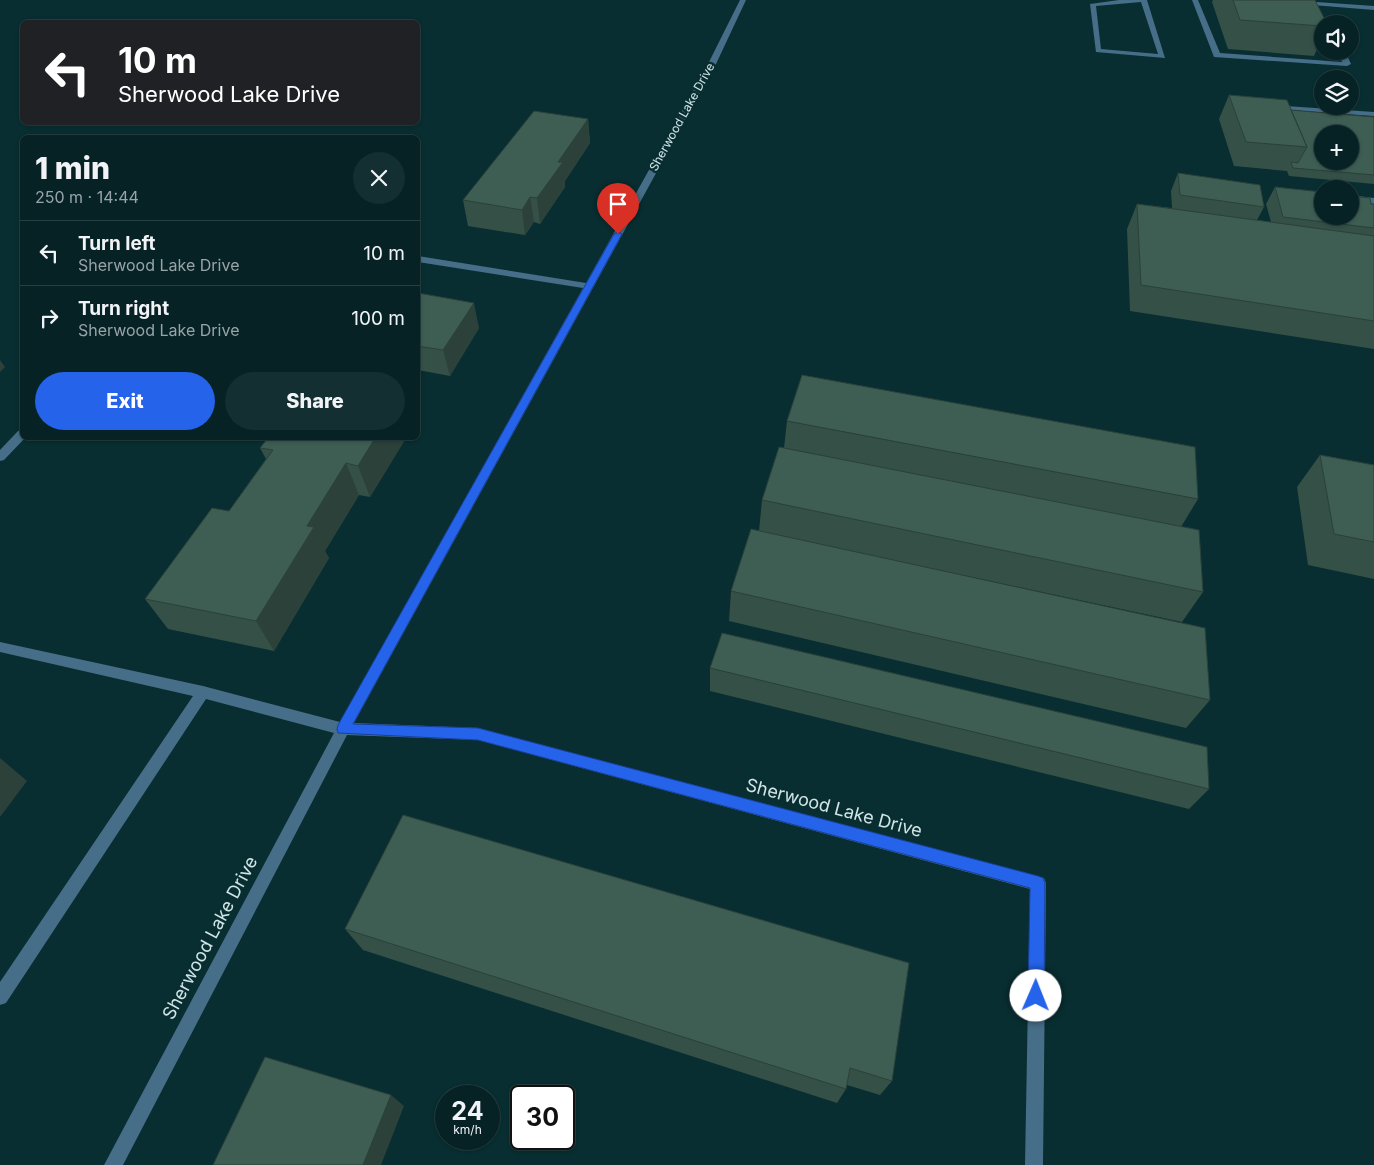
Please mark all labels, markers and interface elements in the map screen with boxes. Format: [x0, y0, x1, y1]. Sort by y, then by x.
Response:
map controls [1314, 15, 1359, 225]
button: sound [1314, 15, 1359, 60]
text: 10 m [118, 39, 197, 81]
icon: left [35, 40, 100, 105]
street label: Sherwood Lake Drive [646, 60, 717, 173]
button: layers [1314, 70, 1359, 115]
text: Sherwood Lake Drive [118, 81, 340, 107]
button: + [1314, 125, 1359, 170]
text: 1 min [35, 150, 110, 186]
button: close [353, 152, 405, 204]
button: − [1314, 180, 1359, 225]
pin [597, 183, 639, 234]
text: 250 m · 14:44 [35, 187, 139, 207]
icon: arrive [604, 190, 632, 218]
text: Turn left [78, 232, 156, 255]
icon: left [35, 239, 63, 267]
text: 10 m [363, 242, 405, 265]
text: Sherwood Lake Drive [78, 255, 239, 275]
text: Turn right [78, 297, 169, 320]
icon: right [35, 304, 63, 332]
text: 100 m [351, 307, 405, 330]
text: Sherwood Lake Drive [78, 320, 239, 340]
button: Exit [35, 372, 215, 430]
button: Share [225, 372, 405, 430]
street label: Sherwood Lake Drive [744, 774, 925, 841]
street label: Sherwood Lake Drive [158, 853, 261, 1023]
position arrow [1009, 969, 1061, 1021]
speed limit sign: 30 [510, 1085, 575, 1150]
text: 24 [451, 1096, 484, 1126]
text: km/h [453, 1122, 482, 1137]

